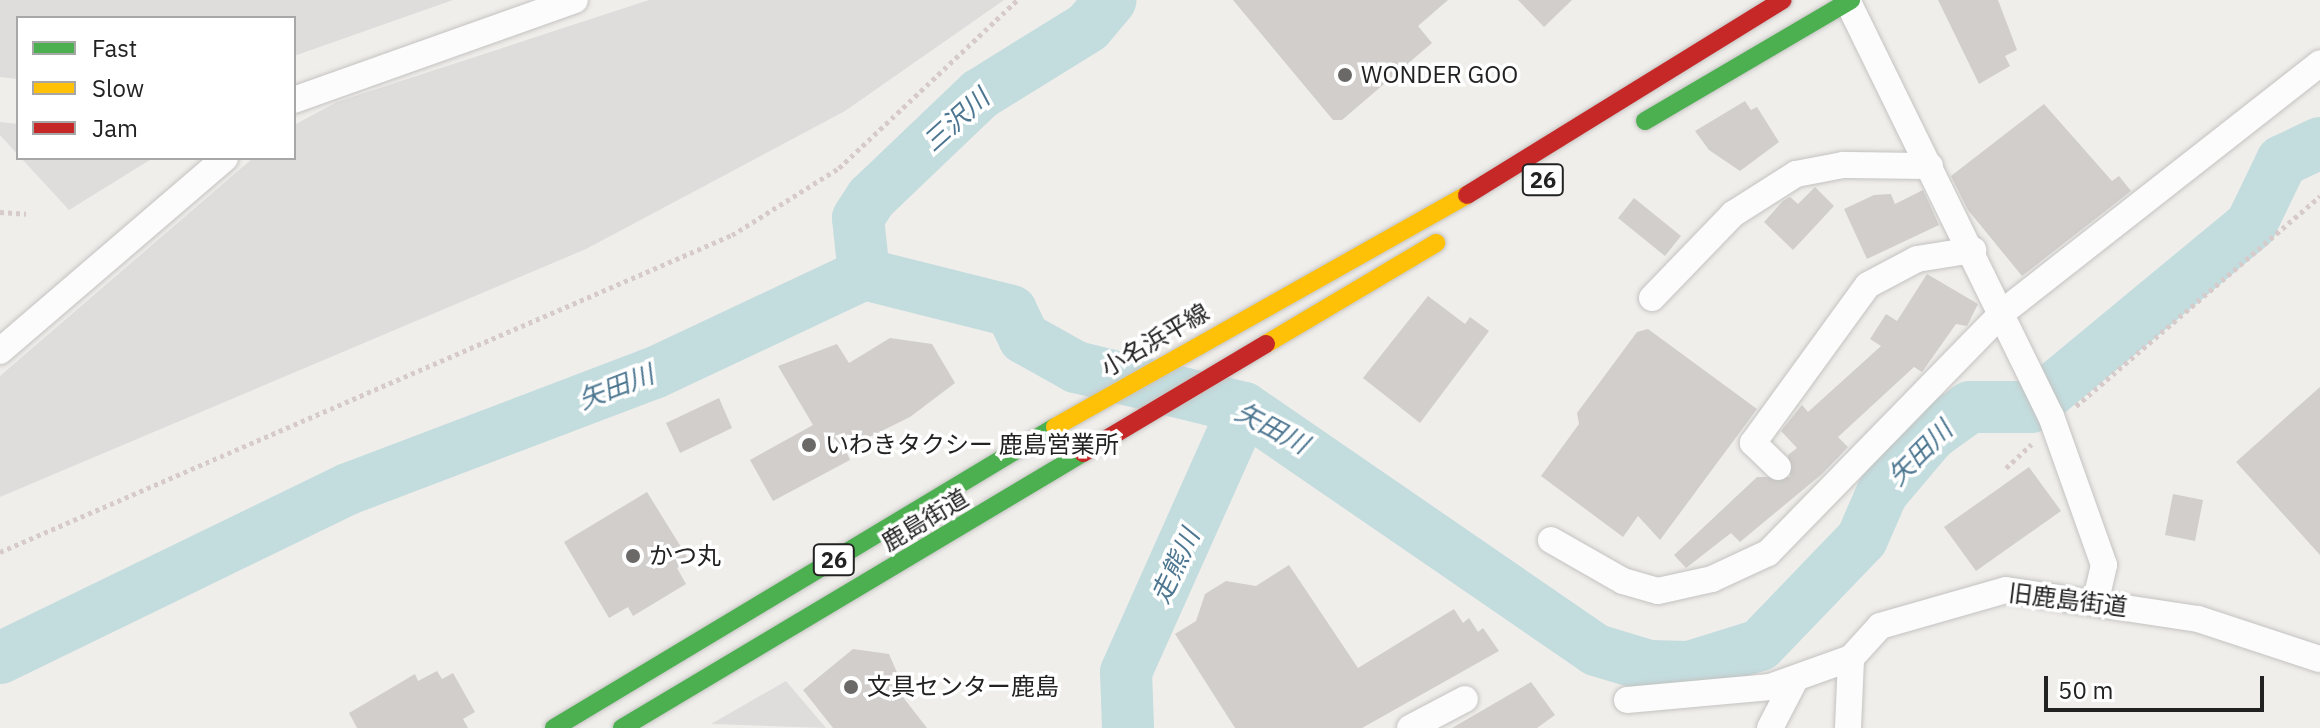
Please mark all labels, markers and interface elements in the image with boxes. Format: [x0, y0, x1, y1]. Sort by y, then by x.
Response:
legend [16, 16, 296, 160]
text: Fast [92, 32, 137, 64]
place label: WONDER GOO [1361, 61, 1518, 89]
marker: WONDER GOO [1336, 66, 1354, 84]
text: Slow [92, 72, 144, 104]
water label: 三沢川 [917, 82, 995, 158]
text: Jam [92, 112, 138, 144]
road number: 26 [1521, 162, 1565, 198]
street label: 小名浜平線 [1096, 298, 1214, 382]
water label: 矢田川 [574, 358, 658, 416]
water label: 矢田川 [1230, 396, 1314, 460]
water label: 矢田川 [1881, 414, 1959, 492]
place label: いわきタクシー 鹿島営業所 [825, 431, 1119, 459]
marker: いわきタクシー 鹿島営業所 [800, 436, 818, 454]
street label: 鹿島街道 [876, 483, 974, 557]
water label: 走熊川 [1144, 524, 1206, 608]
place label: かつ丸 [649, 542, 721, 570]
road number: 26 [812, 542, 856, 578]
marker: かつ丸 [624, 547, 642, 565]
street label: 旧鹿島街道 [2007, 578, 2129, 622]
scale bar [2048, 660, 2268, 710]
place label: 文具センター鹿島 [867, 673, 1059, 701]
text: 50 m [2058, 674, 2113, 706]
marker: 文具センター鹿島 [842, 678, 860, 696]

